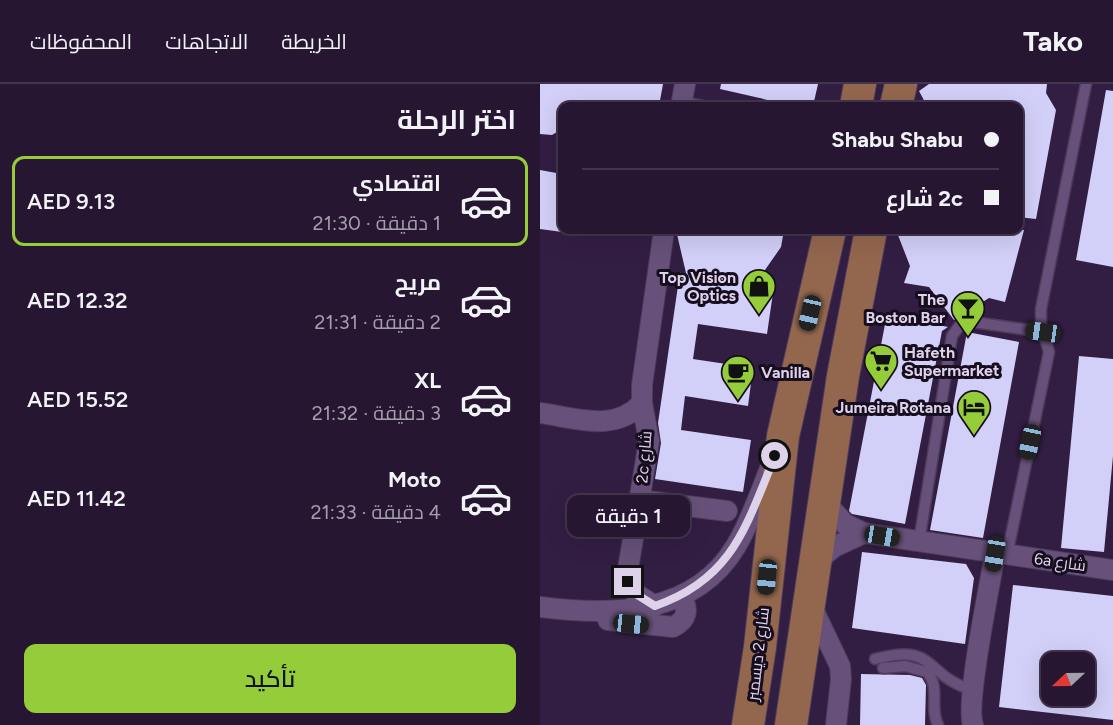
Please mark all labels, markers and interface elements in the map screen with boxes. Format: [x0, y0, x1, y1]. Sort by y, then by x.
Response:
text: Tako [1023, 24, 1083, 58]
text: المحفوظات [30, 29, 132, 54]
text: الاتجاهات [165, 29, 248, 54]
text: الخريطة [281, 29, 347, 54]
text: اختر الرحلة [397, 103, 516, 136]
text: Shabu Shabu [831, 126, 963, 153]
text: اقتصادي [352, 170, 441, 197]
icon: car [459, 174, 513, 228]
text: 2c شارع [886, 185, 963, 212]
text: AED 9.13 [27, 188, 115, 215]
text: 1 دقيقة · 21:30 [313, 211, 441, 235]
place label: Top Vision Optics [659, 268, 737, 305]
shop icon: Top Vision Optics [741, 268, 777, 315]
text: مريح [395, 269, 441, 296]
icon: car [459, 273, 513, 327]
text: AED 12.32 [27, 287, 128, 314]
place label: The Boston Bar [866, 290, 945, 327]
bar icon: The Boston Bar [950, 290, 986, 337]
car [797, 293, 823, 333]
text: 2 دقيقة · 21:31 [314, 310, 441, 334]
car [1024, 321, 1062, 343]
supermarket icon: Hafeth Supermarket [863, 343, 899, 390]
place label: Hafeth Supermarket [904, 343, 999, 380]
cafe icon: Vanilla [720, 354, 756, 401]
place label: Vanilla [761, 363, 810, 382]
text: XL [414, 367, 441, 394]
icon: car [459, 372, 513, 426]
text: AED 15.52 [27, 386, 128, 413]
hotel icon: Jumeira Rotana [956, 389, 992, 436]
place label: Jumeira Rotana [836, 398, 951, 417]
text: 3 دقيقة · 21:32 [312, 401, 441, 425]
car [1017, 423, 1043, 461]
street label: 2c شارع [632, 430, 658, 484]
route start [761, 442, 788, 469]
text: Moto [388, 466, 441, 493]
icon: car [459, 471, 513, 525]
text: AED 11.42 [27, 485, 126, 512]
callout: 1 دقيقة [566, 495, 690, 537]
text: 4 دقيقة · 21:33 [310, 500, 441, 524]
text: 1 دقيقة [595, 504, 662, 528]
car [863, 524, 901, 548]
car [983, 535, 1007, 573]
street label: 6a شارع [1033, 549, 1087, 577]
car [756, 558, 778, 596]
route end [614, 568, 641, 595]
street label: شارع 2 ديسمبر [743, 606, 775, 703]
car [612, 613, 650, 635]
button: تأكيد [24, 644, 516, 713]
north arrow [1041, 652, 1095, 706]
map controls [1041, 652, 1095, 706]

